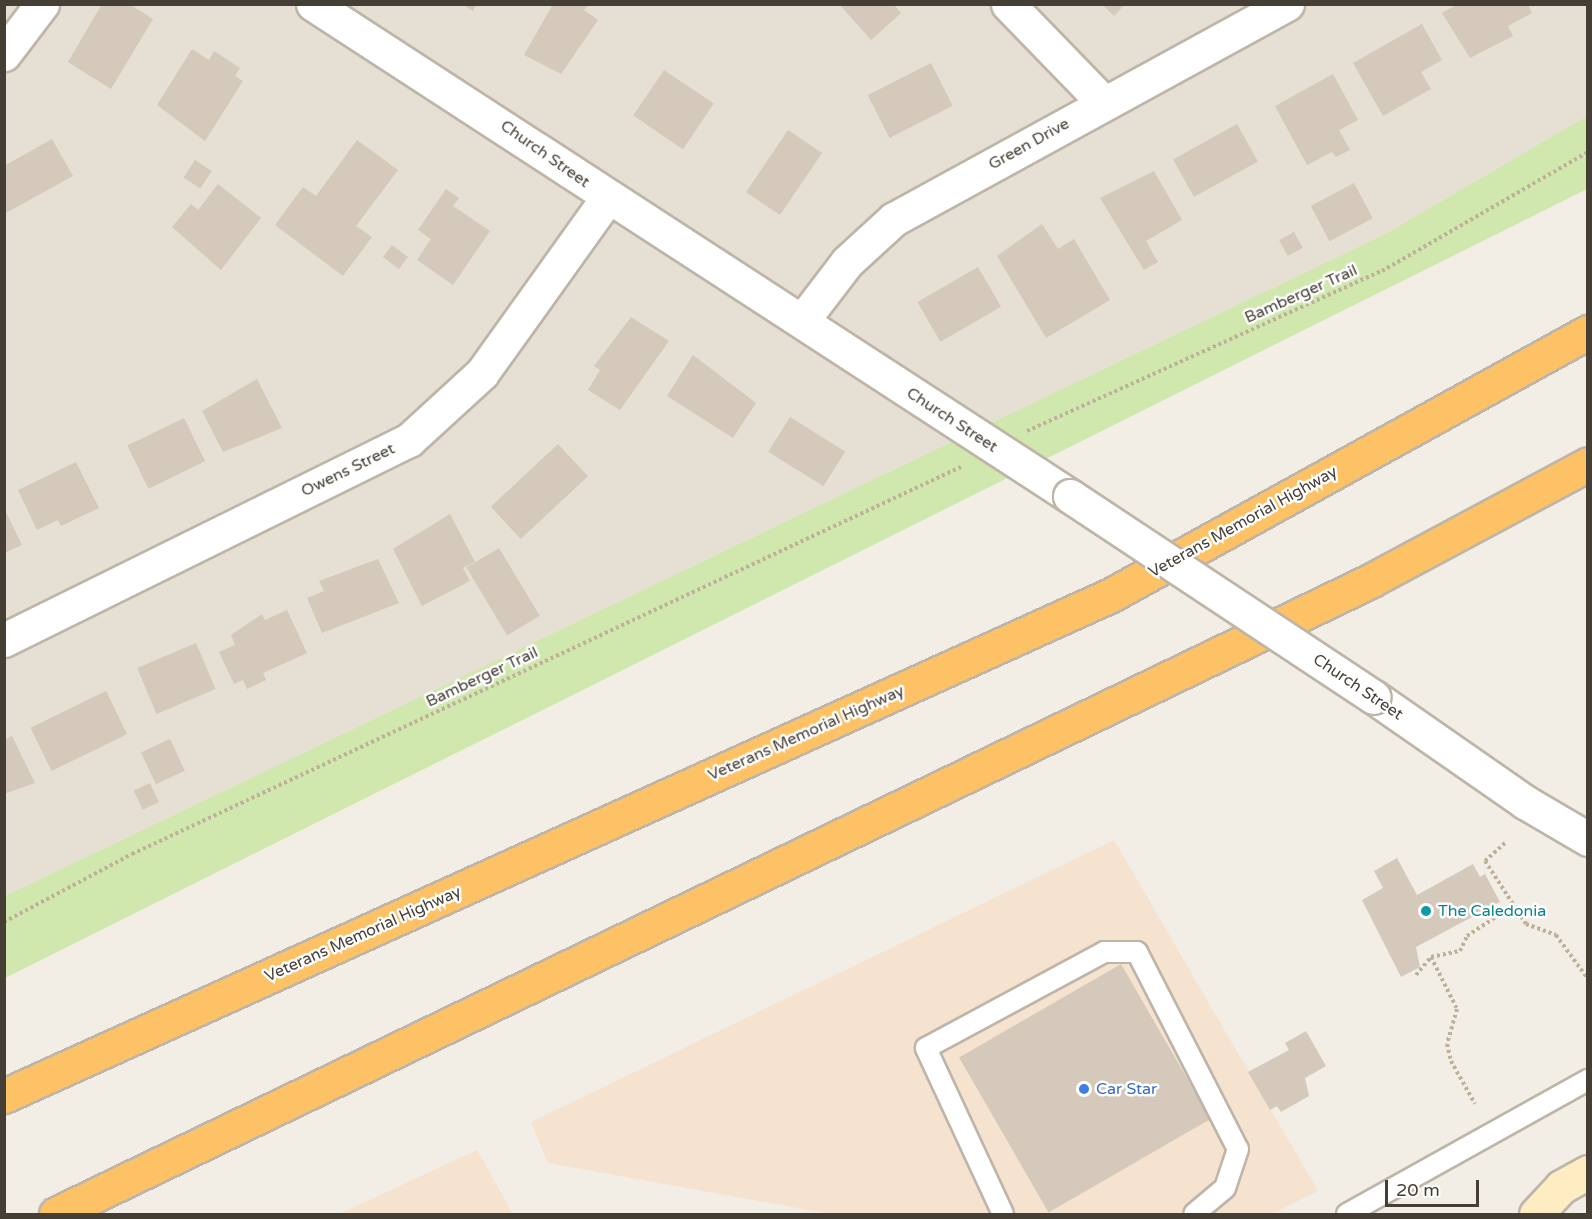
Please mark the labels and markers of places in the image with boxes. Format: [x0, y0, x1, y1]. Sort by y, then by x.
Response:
place label: The Caledonia [1438, 901, 1546, 921]
marker: The Caledonia [1419, 904, 1433, 918]
place label: Car Star [1096, 1079, 1157, 1099]
marker: Car Star [1077, 1082, 1091, 1096]

